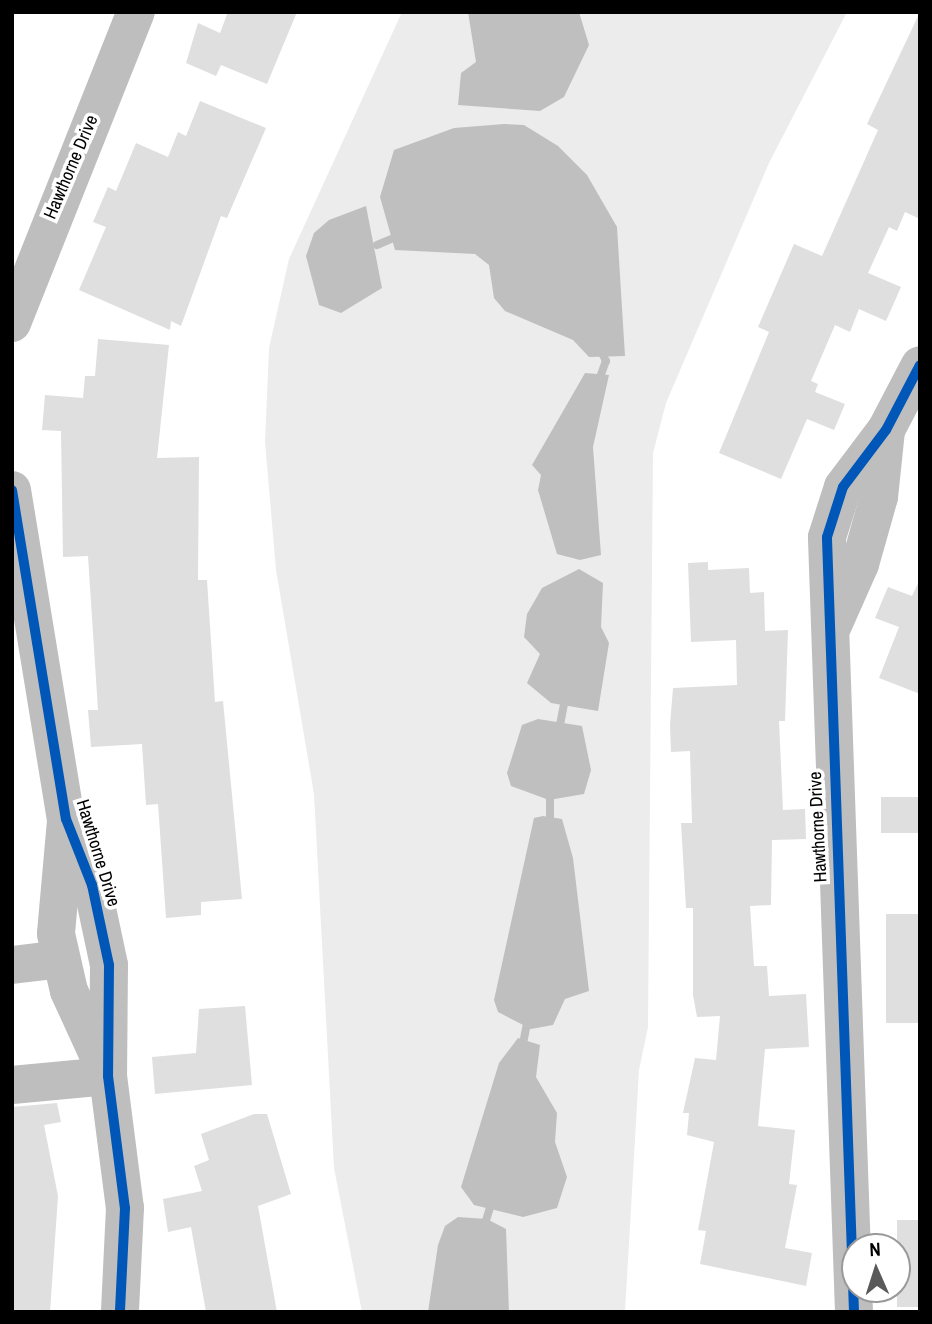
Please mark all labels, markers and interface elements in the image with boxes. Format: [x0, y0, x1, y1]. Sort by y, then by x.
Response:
street label: Hawthorne Drive [39, 112, 103, 222]
street label: Hawthorne Drive [804, 771, 832, 883]
street label: Hawthorne Drive [71, 797, 125, 909]
north arrow [841, 1233, 911, 1303]
text: N [869, 1236, 881, 1262]

